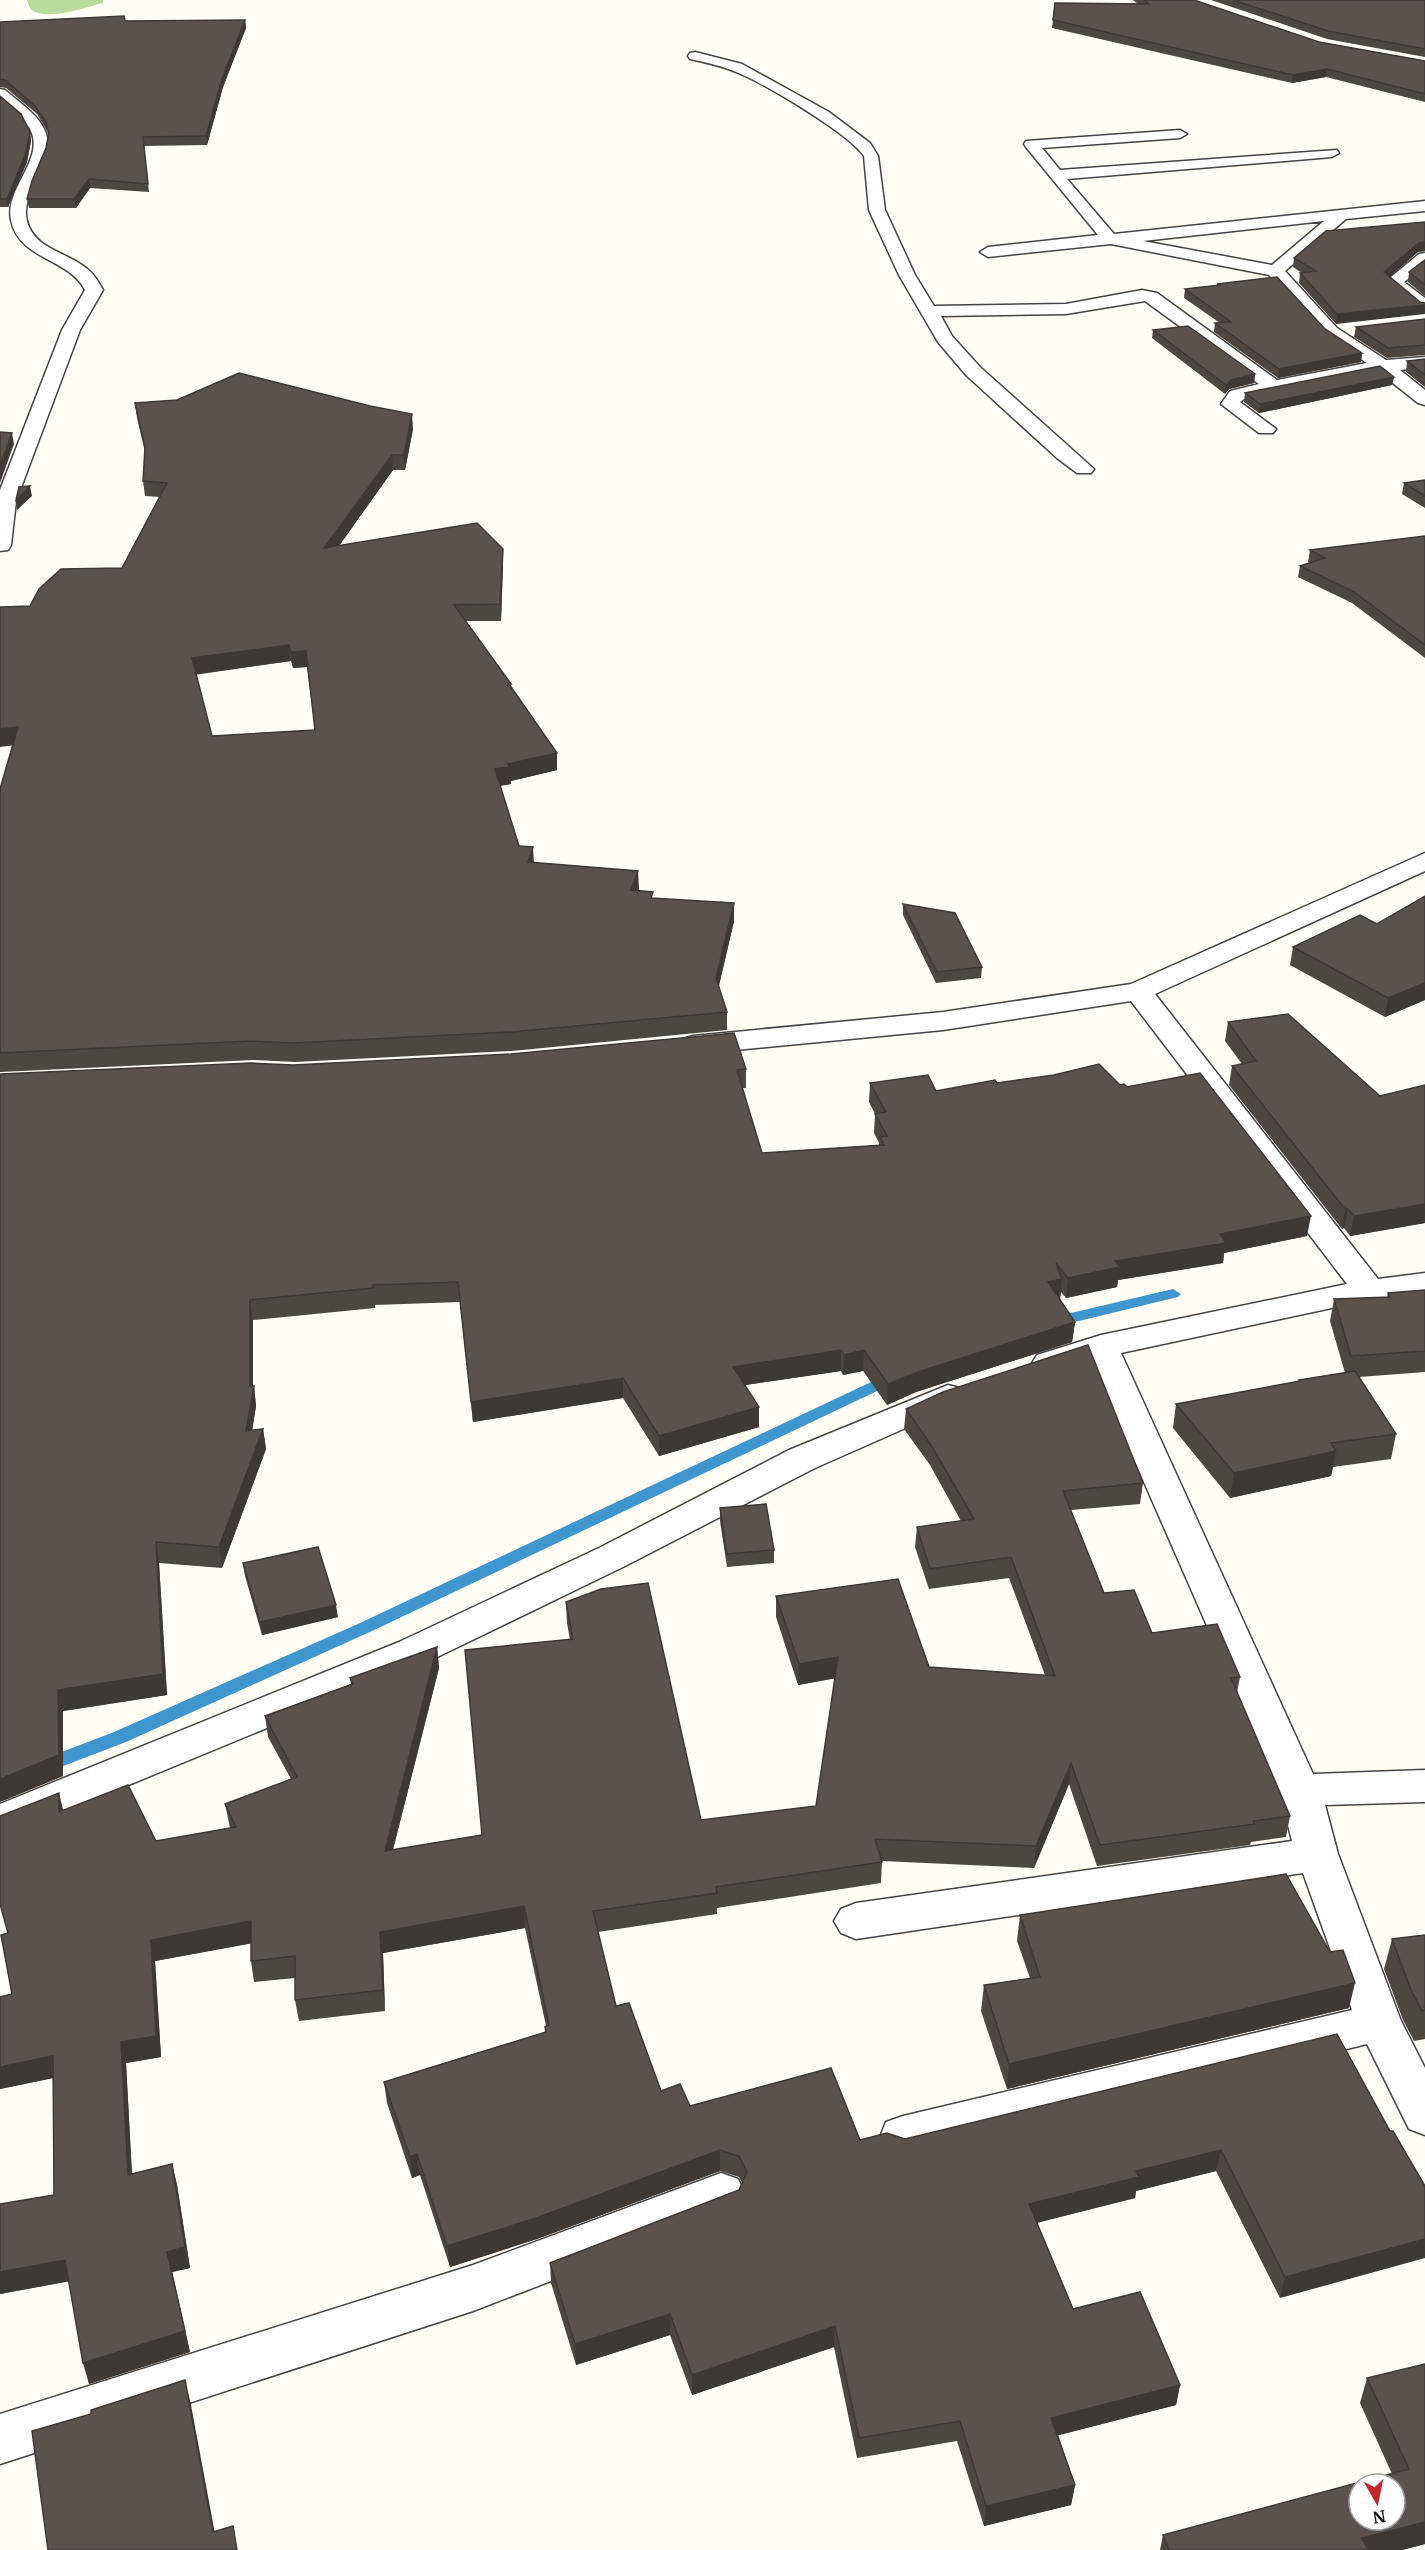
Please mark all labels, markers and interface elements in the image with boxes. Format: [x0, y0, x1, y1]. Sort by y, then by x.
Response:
north arrow [1347, 2472, 1407, 2532]
text: N [1371, 2506, 1387, 2528]

